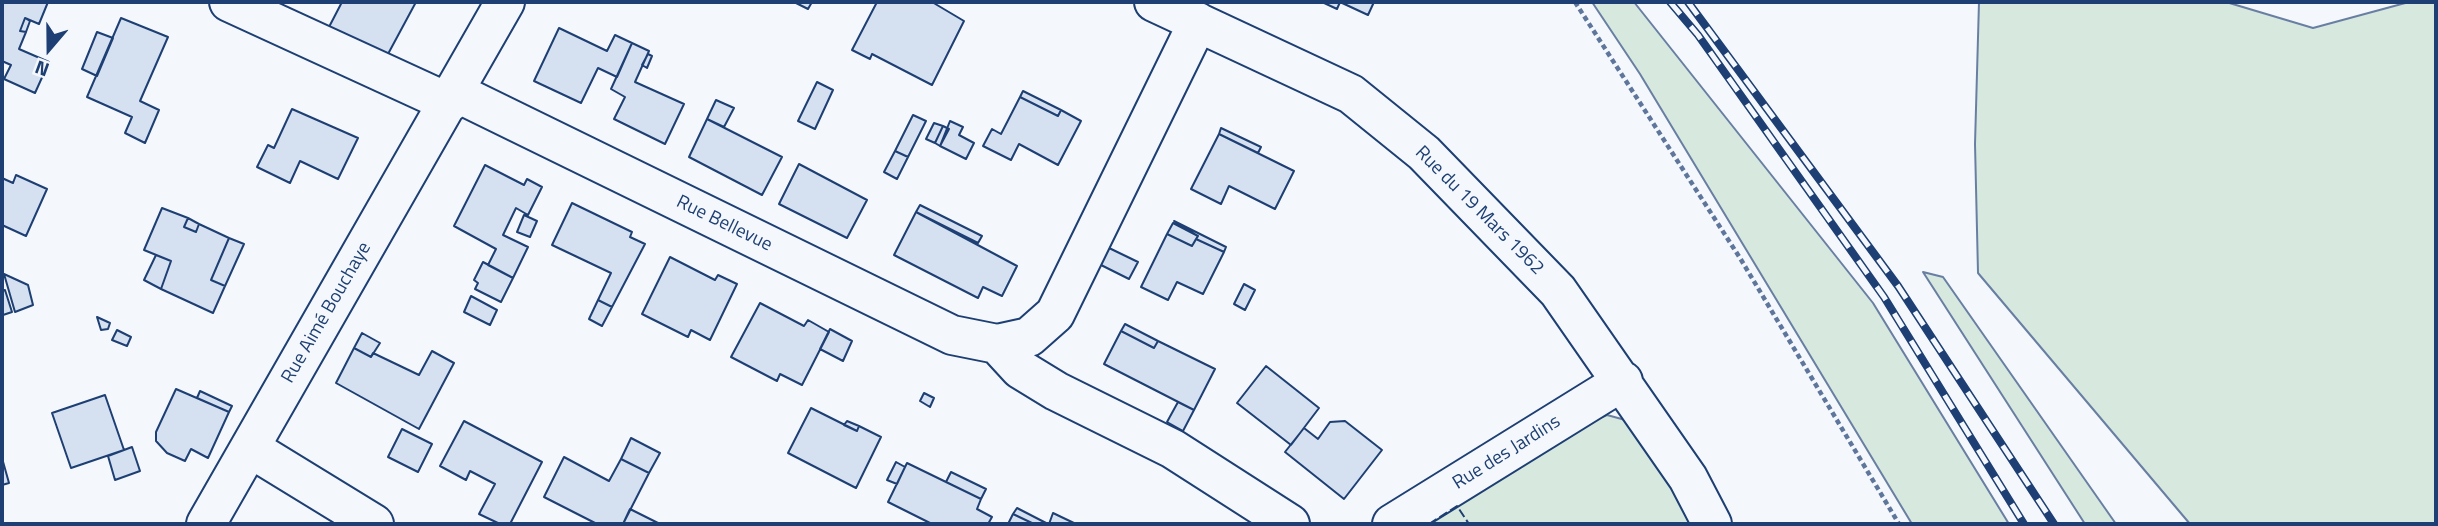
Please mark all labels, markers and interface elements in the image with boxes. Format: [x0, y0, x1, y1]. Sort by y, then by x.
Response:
north arrow [14, 14, 84, 84]
text: N [31, 53, 53, 85]
street label: Rue du 19 Mars 1962 [1410, 142, 1548, 280]
street label: Rue Bellevue [672, 191, 776, 257]
street label: Rue Aimé Bouchaye [277, 238, 377, 388]
street label: Rue des Jardins [1449, 411, 1565, 495]

